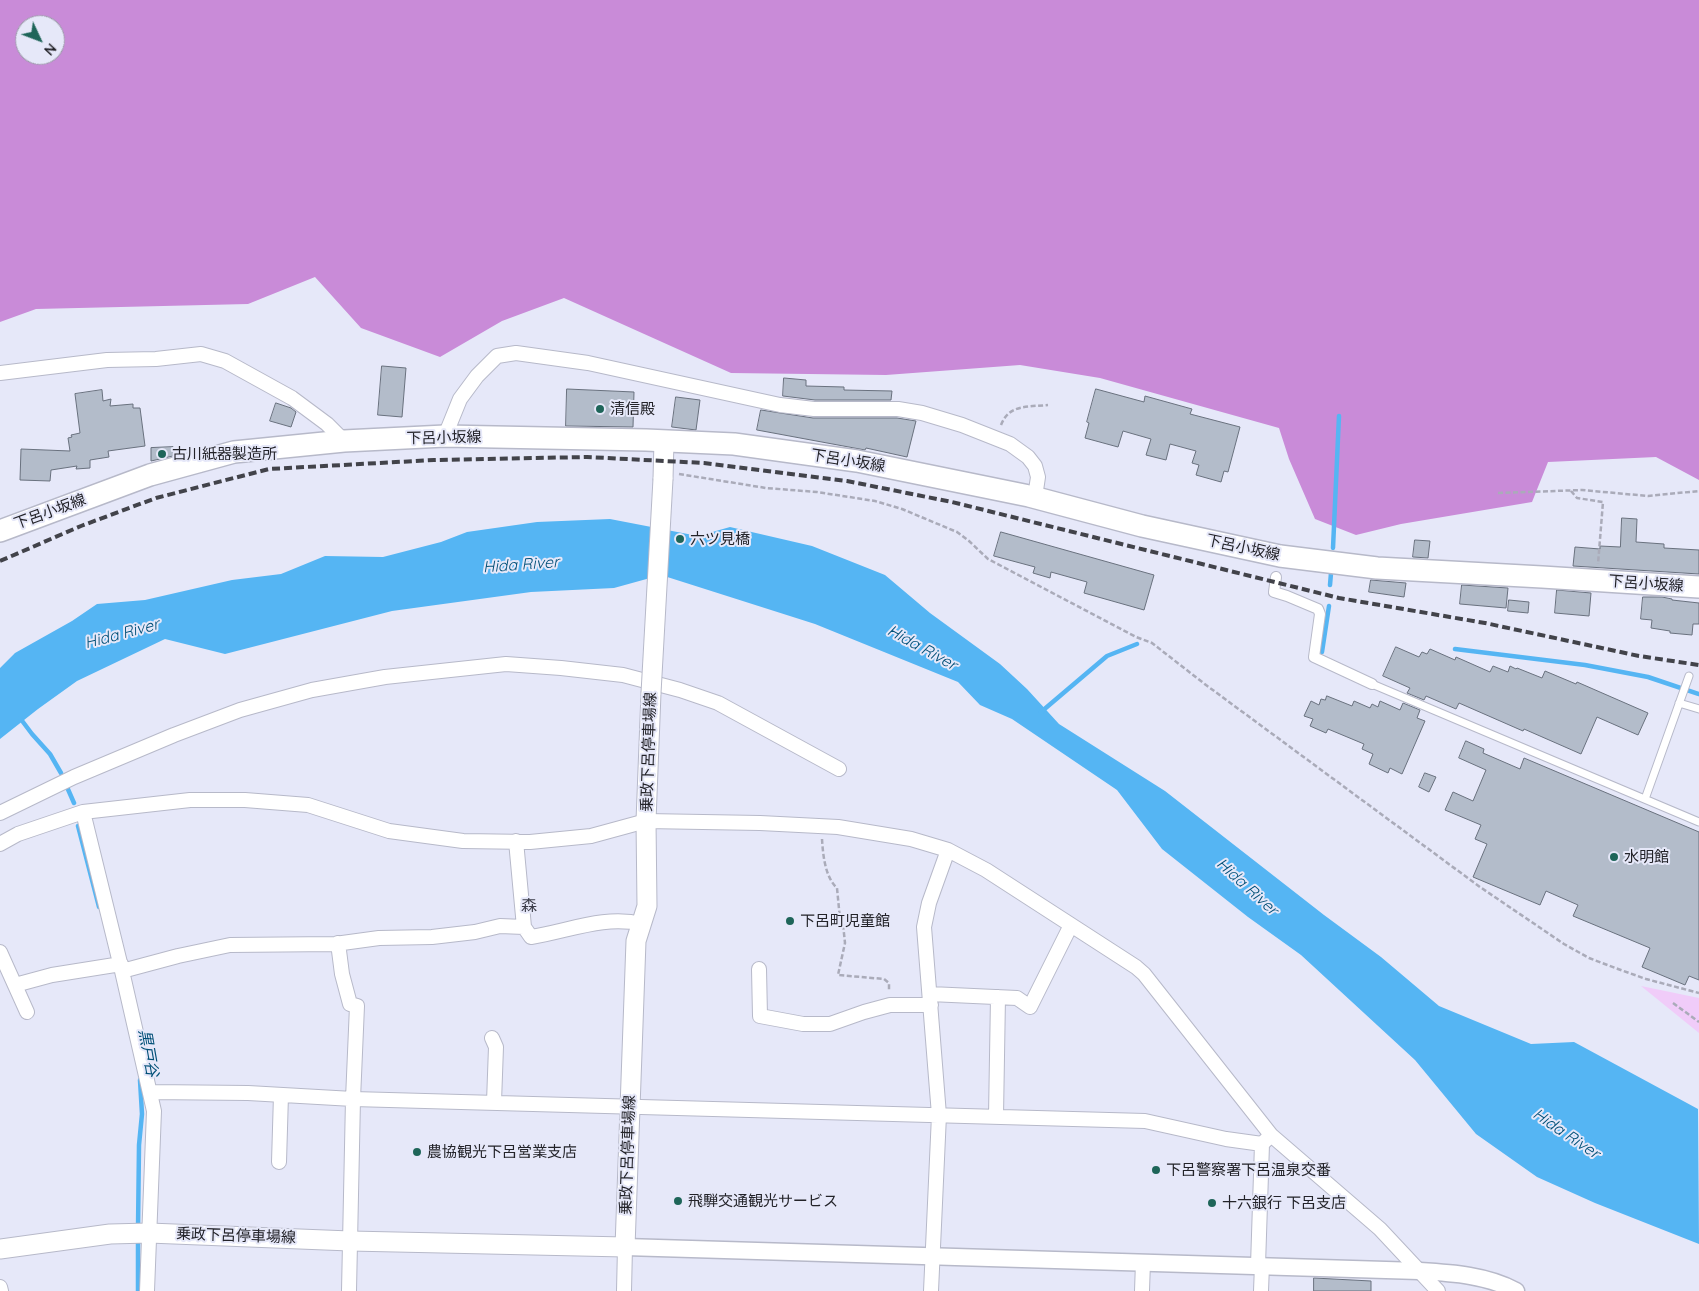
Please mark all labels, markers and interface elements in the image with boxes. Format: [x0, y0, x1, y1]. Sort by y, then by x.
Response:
north arrow [15, 15, 65, 65]
text: N [40, 40, 60, 59]
place label: 清信殿 [610, 400, 655, 418]
marker: 清信殿 [594, 403, 606, 415]
street label: 下呂小坂線 [406, 428, 482, 448]
place label: 古川紙器製造所 [172, 445, 277, 463]
street label: 下呂小坂線 [810, 446, 886, 476]
marker: 古川紙器製造所 [156, 448, 168, 460]
street label: 下呂小坂線 [12, 491, 88, 533]
place label: 六ツ見橋 [690, 530, 750, 548]
street label: 下呂小坂線 [1204, 531, 1282, 565]
marker: 六ツ見橋 [674, 533, 686, 545]
water label: Hida River [482, 553, 560, 577]
street label: 下呂小坂線 [1608, 572, 1684, 596]
water label: Hida River [83, 615, 161, 653]
water label: Hida River [884, 621, 960, 675]
street label: 乗政下呂停車場線 [638, 692, 660, 812]
place label: 水明館 [1624, 848, 1669, 866]
marker: 水明館 [1608, 851, 1620, 863]
water label: Hida River [1212, 854, 1282, 920]
district label: 森 [521, 896, 537, 916]
place label: 下呂町児童館 [800, 912, 890, 930]
marker: 下呂町児童館 [784, 915, 796, 927]
water label: 黒戸谷 [134, 1028, 162, 1078]
street label: 乗政下呂停車場線 [617, 1095, 639, 1215]
water label: Hida River [1529, 1105, 1603, 1163]
place label: 農協観光下呂営業支店 [427, 1143, 577, 1161]
marker: 農協観光下呂営業支店 [411, 1146, 423, 1158]
place label: 下呂警察署下呂温泉交番 [1166, 1161, 1331, 1179]
marker: 下呂警察署下呂温泉交番 [1150, 1164, 1162, 1176]
place label: 飛騨交通観光サービス [688, 1192, 838, 1210]
place label: 十六銀行 下呂支店 [1222, 1194, 1346, 1212]
marker: 飛騨交通観光サービス [672, 1195, 684, 1207]
marker: 十六銀行 下呂支店 [1206, 1197, 1218, 1209]
street label: 乗政下呂停車場線 [176, 1225, 296, 1247]

